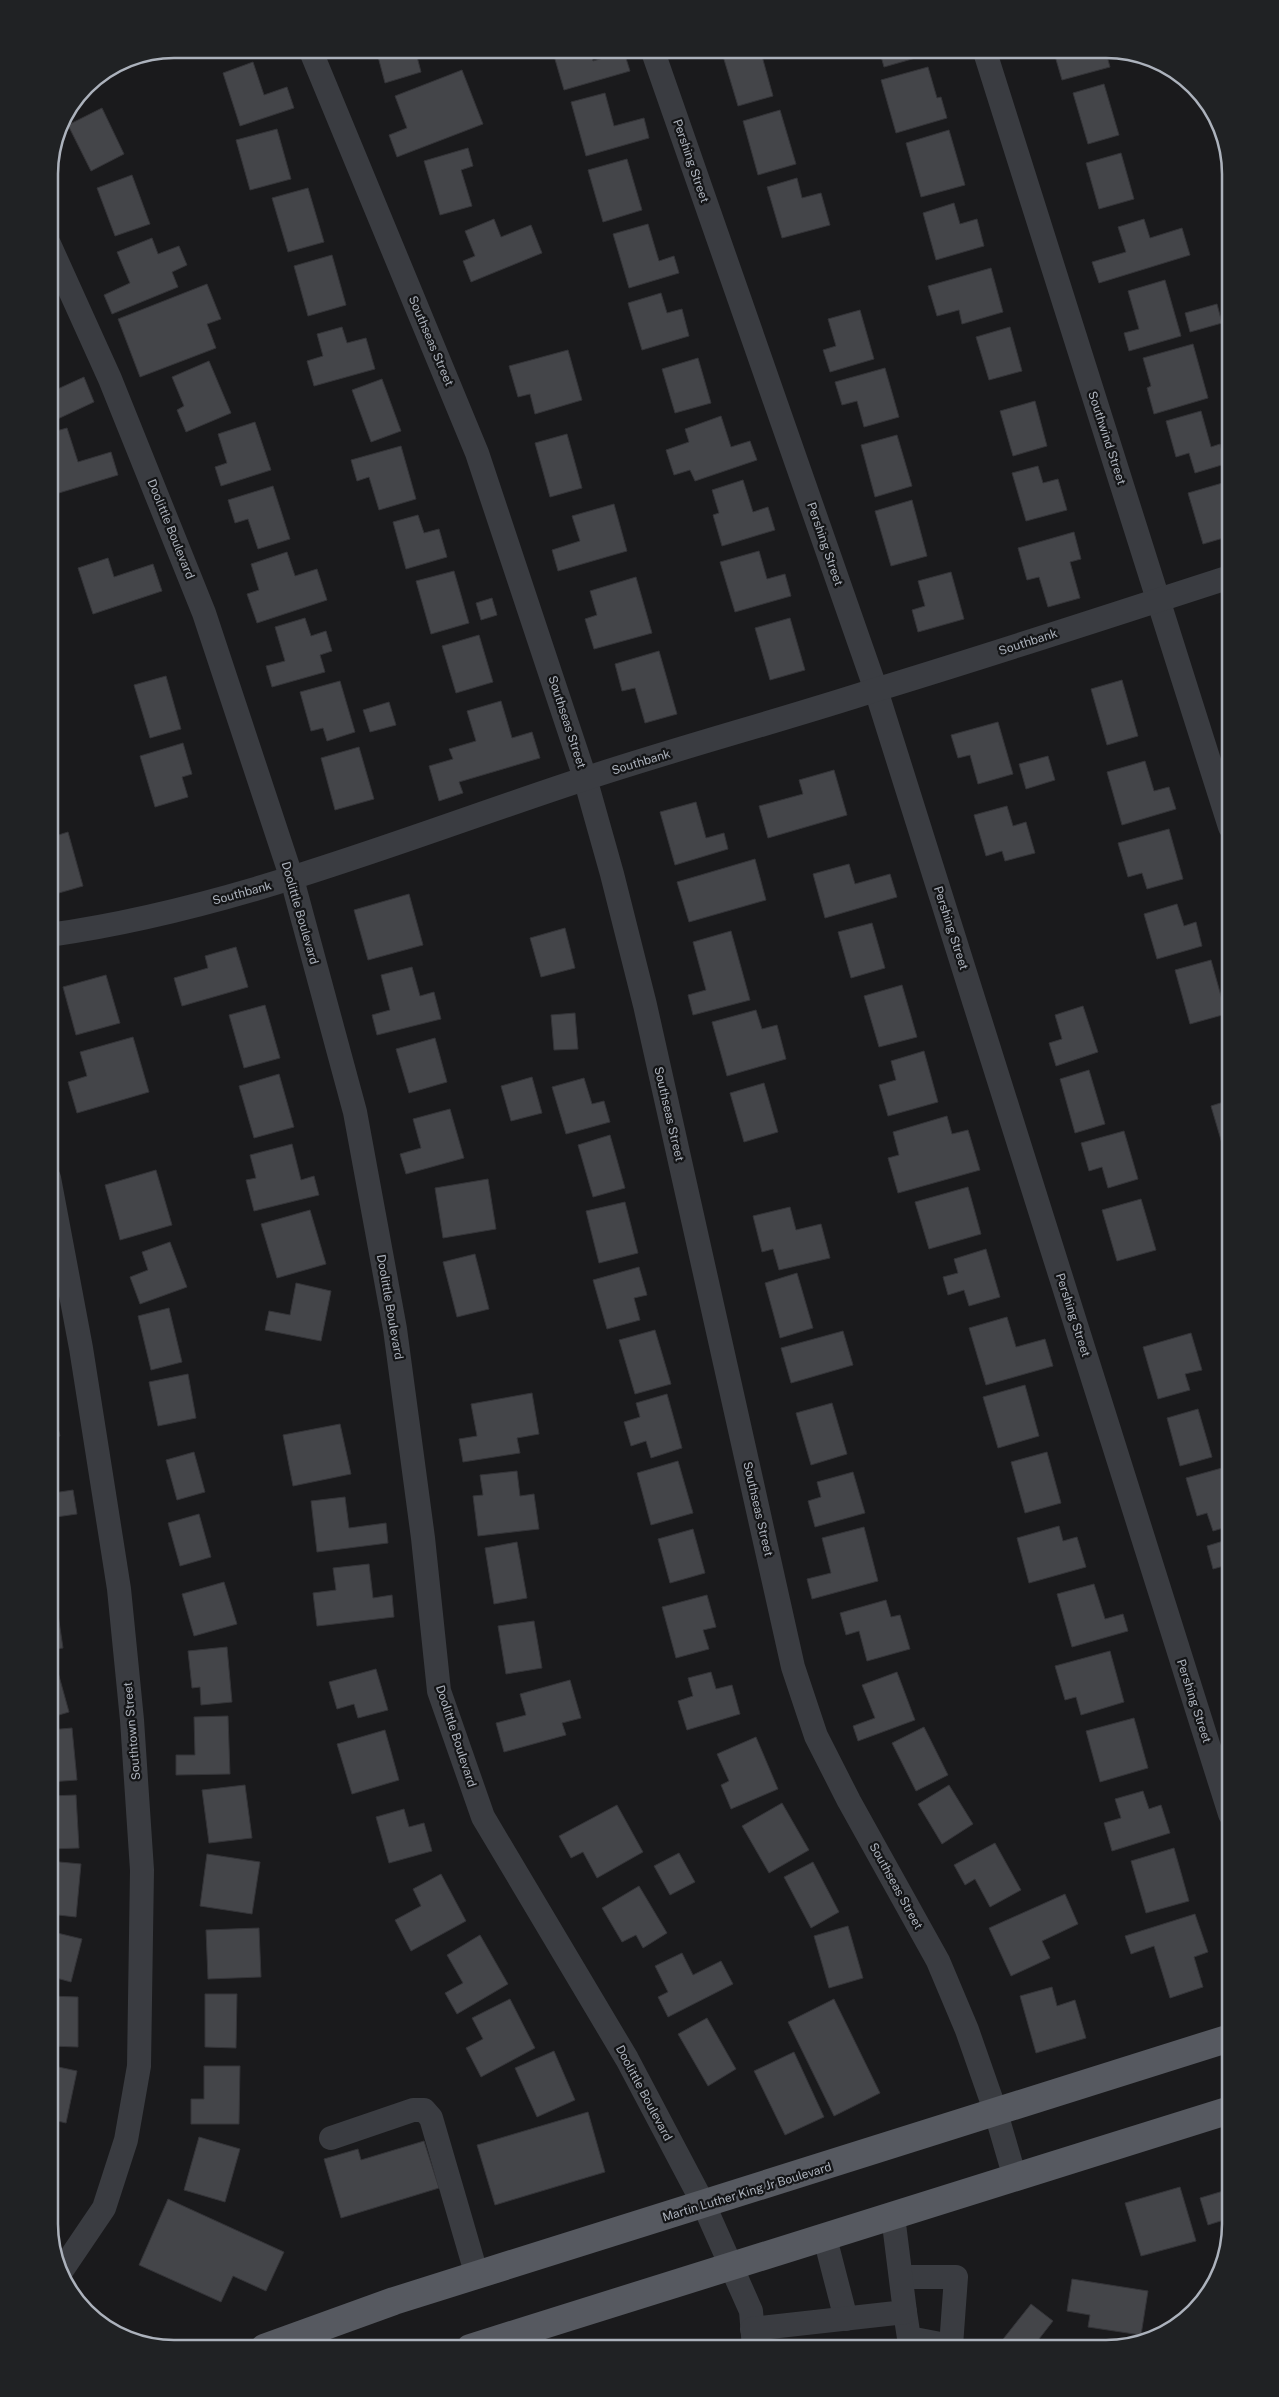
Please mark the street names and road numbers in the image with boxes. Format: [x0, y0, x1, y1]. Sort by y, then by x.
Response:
street label: Pershing Street [670, 117, 712, 205]
street label: Southseas Street [406, 294, 456, 389]
street label: Southwind Street [1085, 389, 1129, 487]
street label: Doolittle Boulevard [145, 477, 197, 581]
street label: Pershing Street [804, 500, 846, 588]
street label: Southbank [997, 626, 1059, 658]
street label: Southseas Street [545, 674, 589, 770]
street label: Southbank [610, 746, 672, 778]
street label: Doolittle Boulevard [279, 860, 321, 966]
street label: Southbank [211, 878, 273, 908]
street label: Pershing Street [931, 884, 971, 972]
street label: Southseas Street [651, 1065, 687, 1163]
street label: Doolittle Boulevard [374, 1253, 406, 1361]
street label: Pershing Street [1053, 1271, 1093, 1359]
street label: Southseas Street [740, 1460, 776, 1558]
street label: Pershing Street [1174, 1657, 1214, 1745]
street label: Southtown Street [121, 1681, 143, 1781]
street label: Doolittle Boulevard [433, 1683, 479, 1789]
street label: Southseas Street [866, 1840, 926, 1932]
street label: Doolittle Boulevard [613, 2043, 675, 2143]
street label: Martin Luther King Jr Boulevard [661, 2160, 833, 2224]

